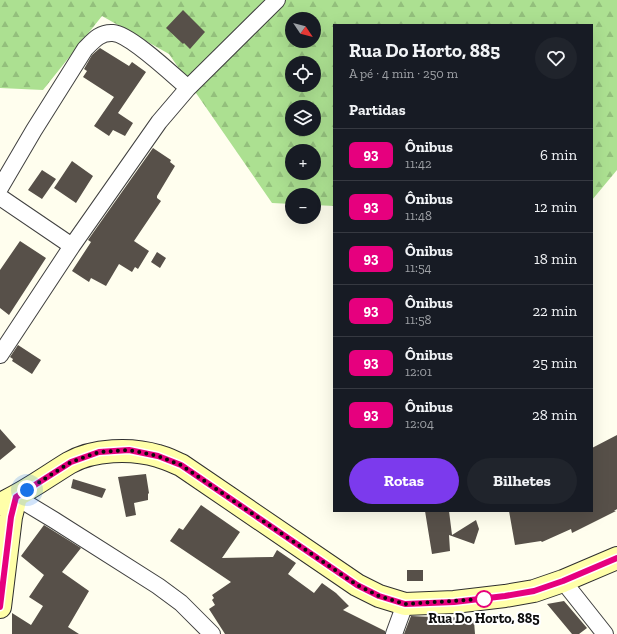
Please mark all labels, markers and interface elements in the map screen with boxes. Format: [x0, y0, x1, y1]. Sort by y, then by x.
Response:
north arrow [285, 12, 321, 48]
map controls [285, 12, 321, 224]
button: heart [535, 37, 577, 79]
text: Rua Do Horto, 885 [349, 39, 500, 62]
button: locate [285, 56, 321, 92]
text: A pé · 4 min · 250 m [349, 66, 458, 81]
button: layers [285, 100, 321, 136]
text: Partidas [349, 101, 406, 119]
text: Ônibus [405, 138, 453, 156]
button: + [285, 144, 321, 180]
text: 93 [364, 146, 378, 163]
text: 6 min [540, 146, 577, 164]
text: 11:42 [405, 156, 432, 171]
button: − [285, 188, 321, 224]
text: Ônibus [405, 190, 453, 208]
text: 93 [364, 198, 378, 215]
text: 12 min [534, 198, 577, 216]
text: 11:48 [405, 208, 432, 223]
text: Ônibus [405, 242, 453, 260]
text: 93 [364, 250, 378, 267]
text: 18 min [534, 250, 577, 268]
text: 11:54 [405, 260, 432, 275]
text: Ônibus [405, 294, 453, 312]
text: 93 [364, 302, 378, 319]
text: 22 min [532, 302, 577, 320]
text: 11:58 [405, 312, 432, 327]
text: Ônibus [405, 346, 453, 364]
text: 93 [364, 354, 378, 371]
text: 25 min [532, 354, 577, 372]
text: 12:01 [405, 364, 432, 379]
text: Ônibus [405, 398, 453, 416]
text: 93 [364, 406, 378, 423]
text: 28 min [532, 406, 577, 424]
text: 12:04 [405, 416, 434, 431]
button: Rotas [349, 458, 459, 504]
button: Bilhetes [467, 458, 577, 504]
your location [17, 480, 37, 500]
marker: Rua Do Horto, 885 [475, 590, 493, 608]
place label: Rua Do Horto, 885 [428, 610, 540, 627]

